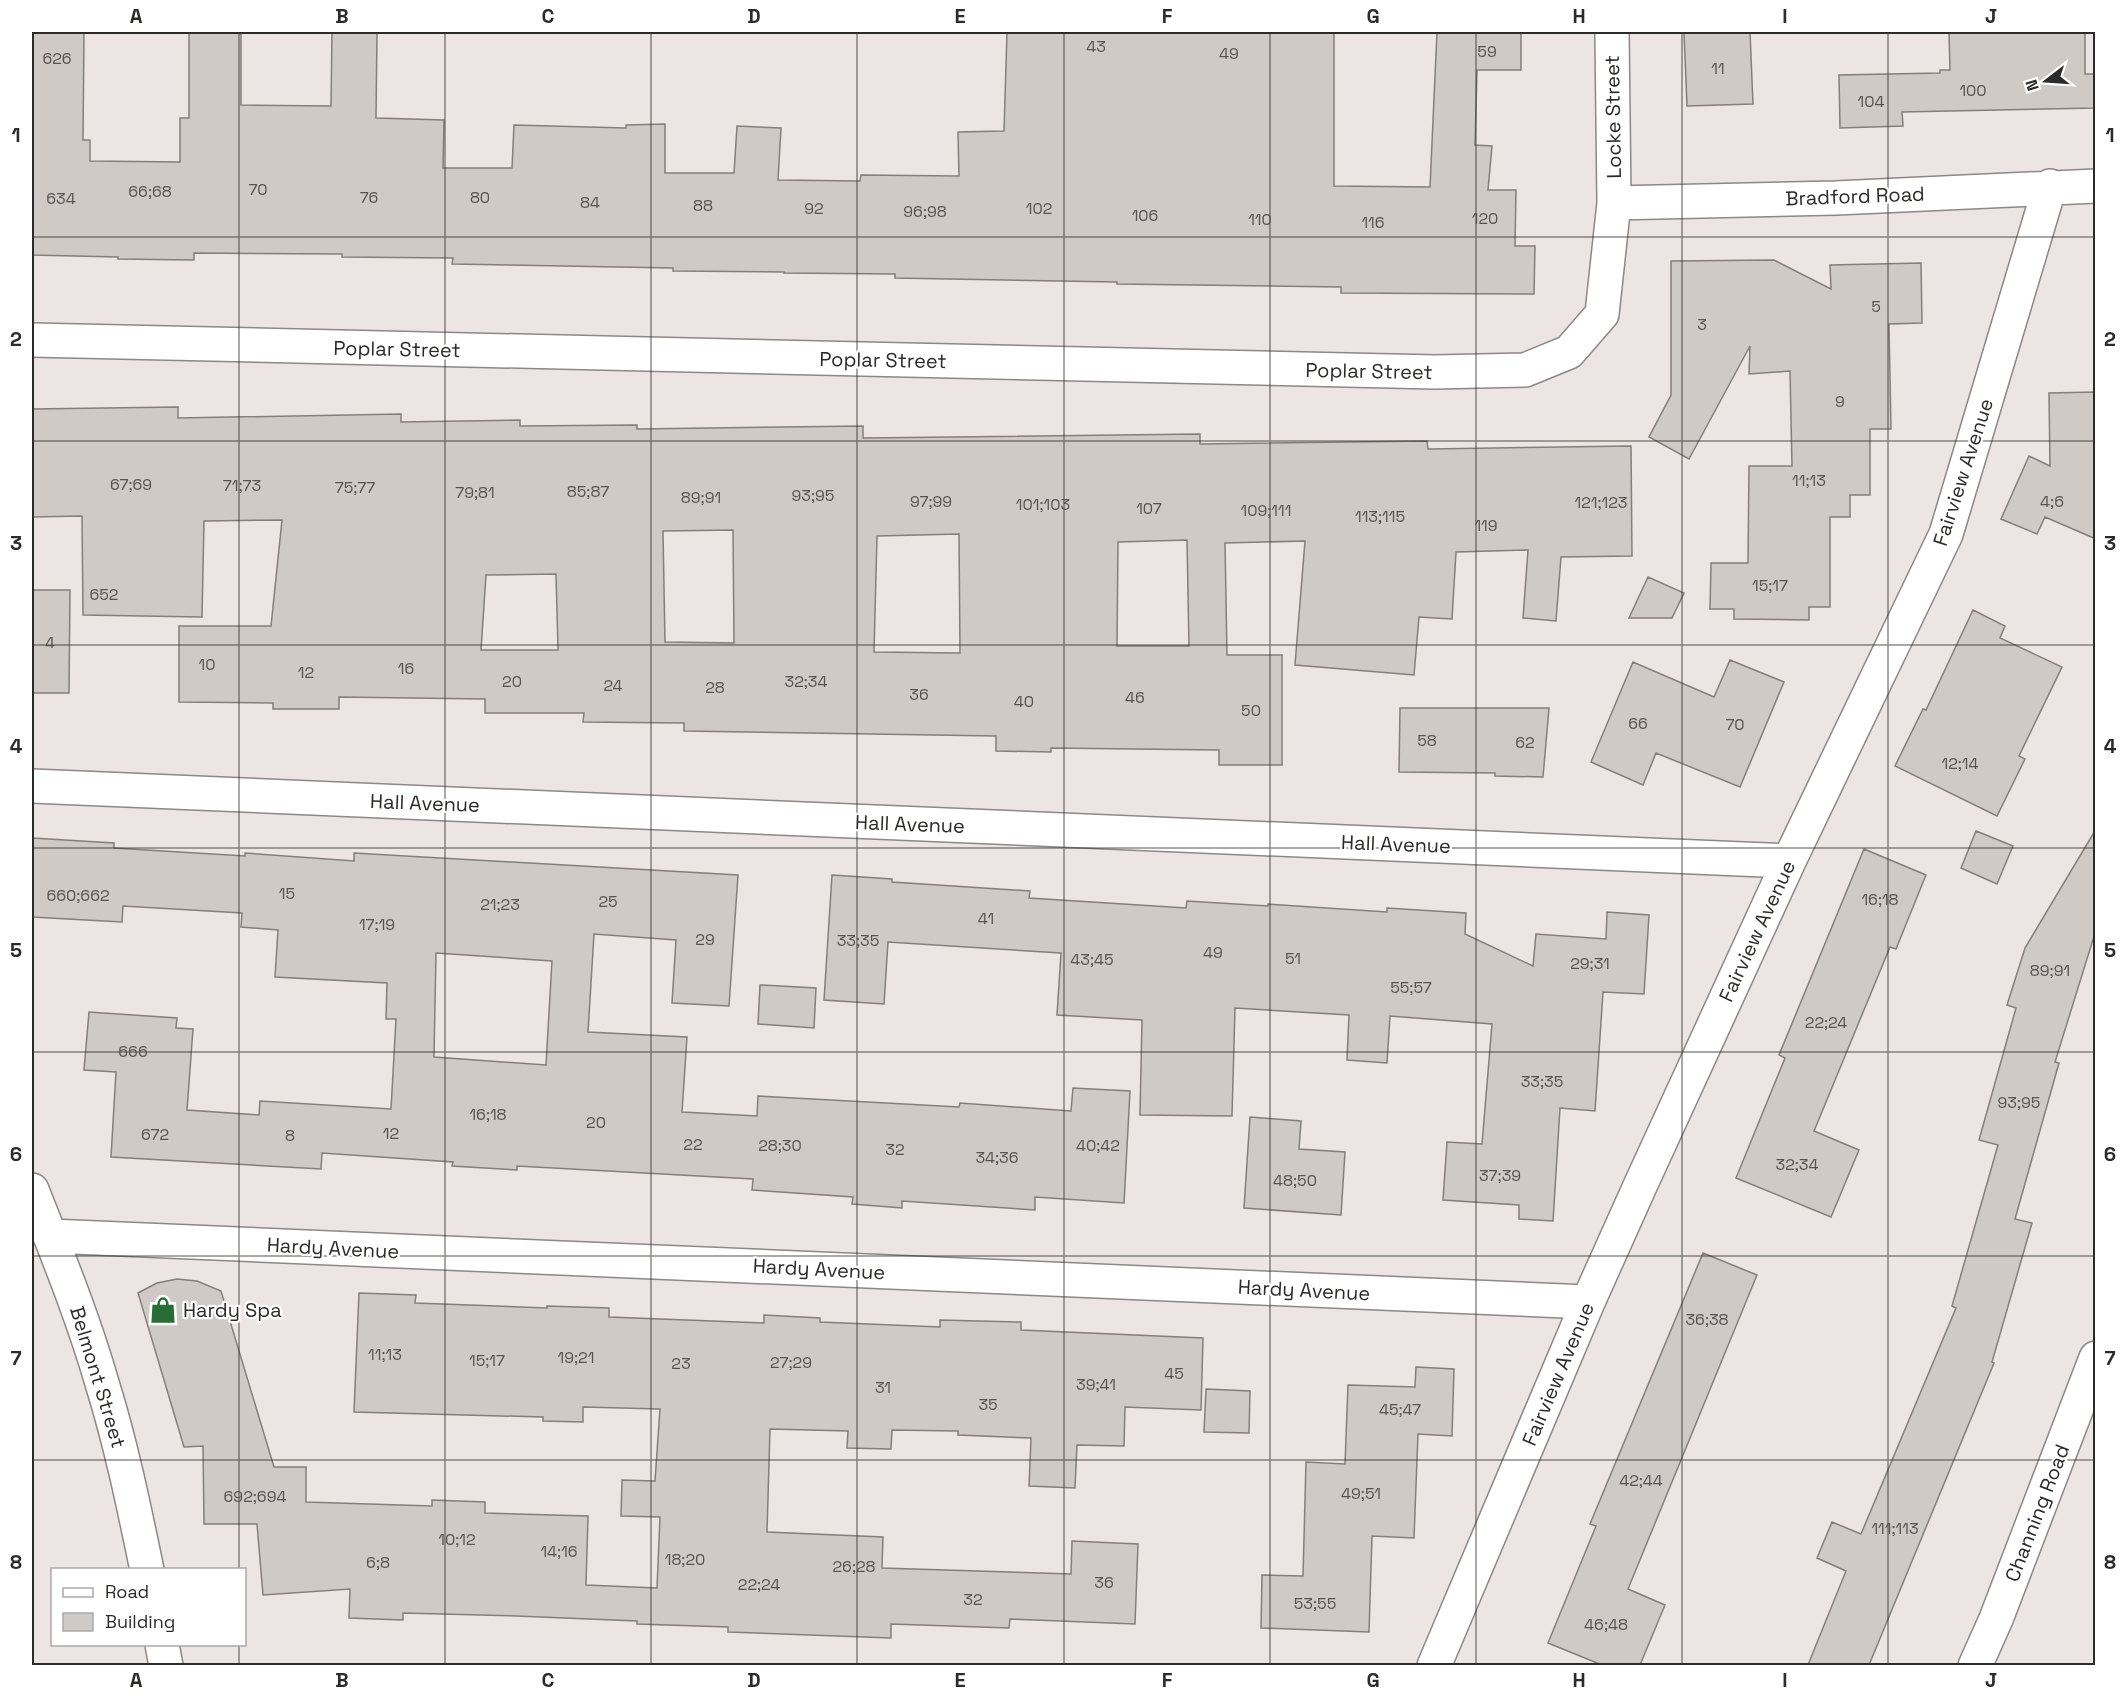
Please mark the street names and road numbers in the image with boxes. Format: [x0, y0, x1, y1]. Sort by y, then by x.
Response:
street label: Locke Street [1599, 55, 1627, 179]
street label: Bradford Road [1785, 181, 1925, 211]
street label: Poplar Street [333, 335, 461, 363]
street label: Poplar Street [819, 346, 947, 374]
street label: Poplar Street [1305, 357, 1433, 385]
street label: Fairview Avenue [1927, 395, 1999, 549]
street label: Hall Avenue [370, 788, 480, 818]
street label: Hall Avenue [855, 809, 965, 839]
street label: Hall Avenue [1341, 829, 1451, 859]
street label: Fairview Avenue [1713, 856, 1801, 1006]
street label: Hardy Avenue [266, 1232, 400, 1264]
street label: Hardy Avenue [752, 1253, 886, 1285]
street label: Hardy Avenue [1237, 1274, 1371, 1306]
street label: Fairview Avenue [1516, 1298, 1600, 1450]
street label: Belmont Street [64, 1303, 132, 1451]
street label: Channing Road [1999, 1440, 2075, 1586]

